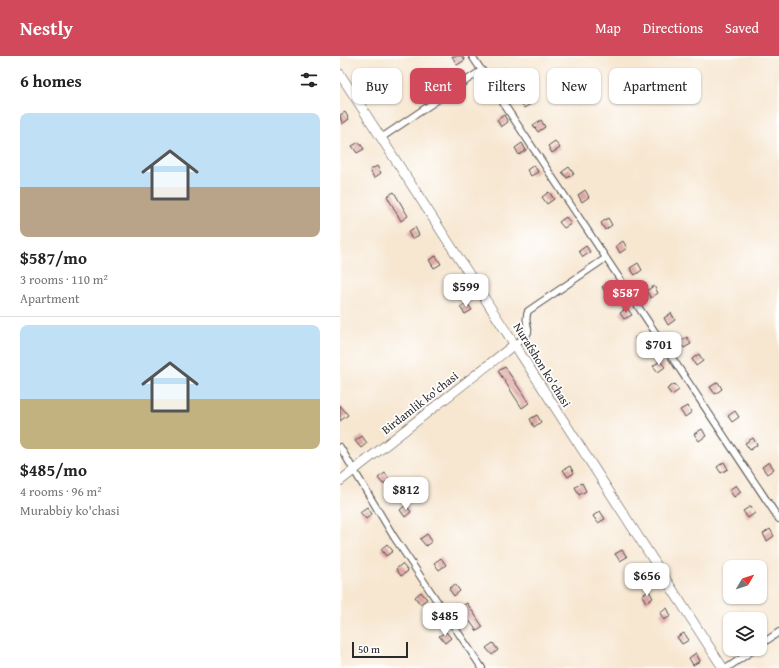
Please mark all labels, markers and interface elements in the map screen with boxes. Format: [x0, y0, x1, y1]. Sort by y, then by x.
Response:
text: Nestly [20, 14, 73, 42]
text: Map [595, 18, 621, 38]
text: Directions [643, 18, 703, 38]
text: Saved [725, 18, 759, 38]
text: 6 homes [20, 68, 82, 93]
chip: Buy [352, 68, 402, 104]
chip: Rent [410, 68, 466, 104]
chip: Filters [474, 68, 539, 104]
chip: New [547, 68, 601, 104]
chip: Apartment [609, 68, 701, 104]
icon: filters [298, 69, 320, 91]
icon: home [134, 139, 206, 211]
text: $587/mo [20, 245, 87, 270]
text: 3 rooms · 110 m² [20, 270, 108, 289]
pin: $599 [442, 274, 490, 308]
text: $599 [453, 277, 479, 296]
pin: $587 [602, 280, 650, 314]
text: $587 [613, 283, 639, 302]
text: Apartment [20, 289, 80, 308]
street label: Nurafshon ko'chasi [510, 319, 576, 411]
pin: $701 [635, 332, 683, 366]
text: $701 [646, 335, 672, 354]
icon: home [134, 351, 206, 423]
street label: Birdamlik ko'chasi [378, 367, 462, 438]
text: $485/mo [20, 457, 87, 482]
pin: $812 [382, 477, 430, 511]
text: $812 [393, 480, 419, 499]
text: 4 rooms · 96 m² [20, 482, 102, 501]
text: Murabbiy ko'chasi [20, 501, 120, 520]
north arrow [723, 560, 767, 604]
map controls [723, 560, 767, 656]
pin: $656 [623, 563, 671, 597]
text: $656 [634, 566, 660, 585]
pin: $485 [421, 603, 469, 637]
text: $485 [432, 606, 458, 625]
button: layers [723, 612, 767, 656]
scale bar [352, 640, 408, 659]
text: 50 m [358, 641, 380, 657]

